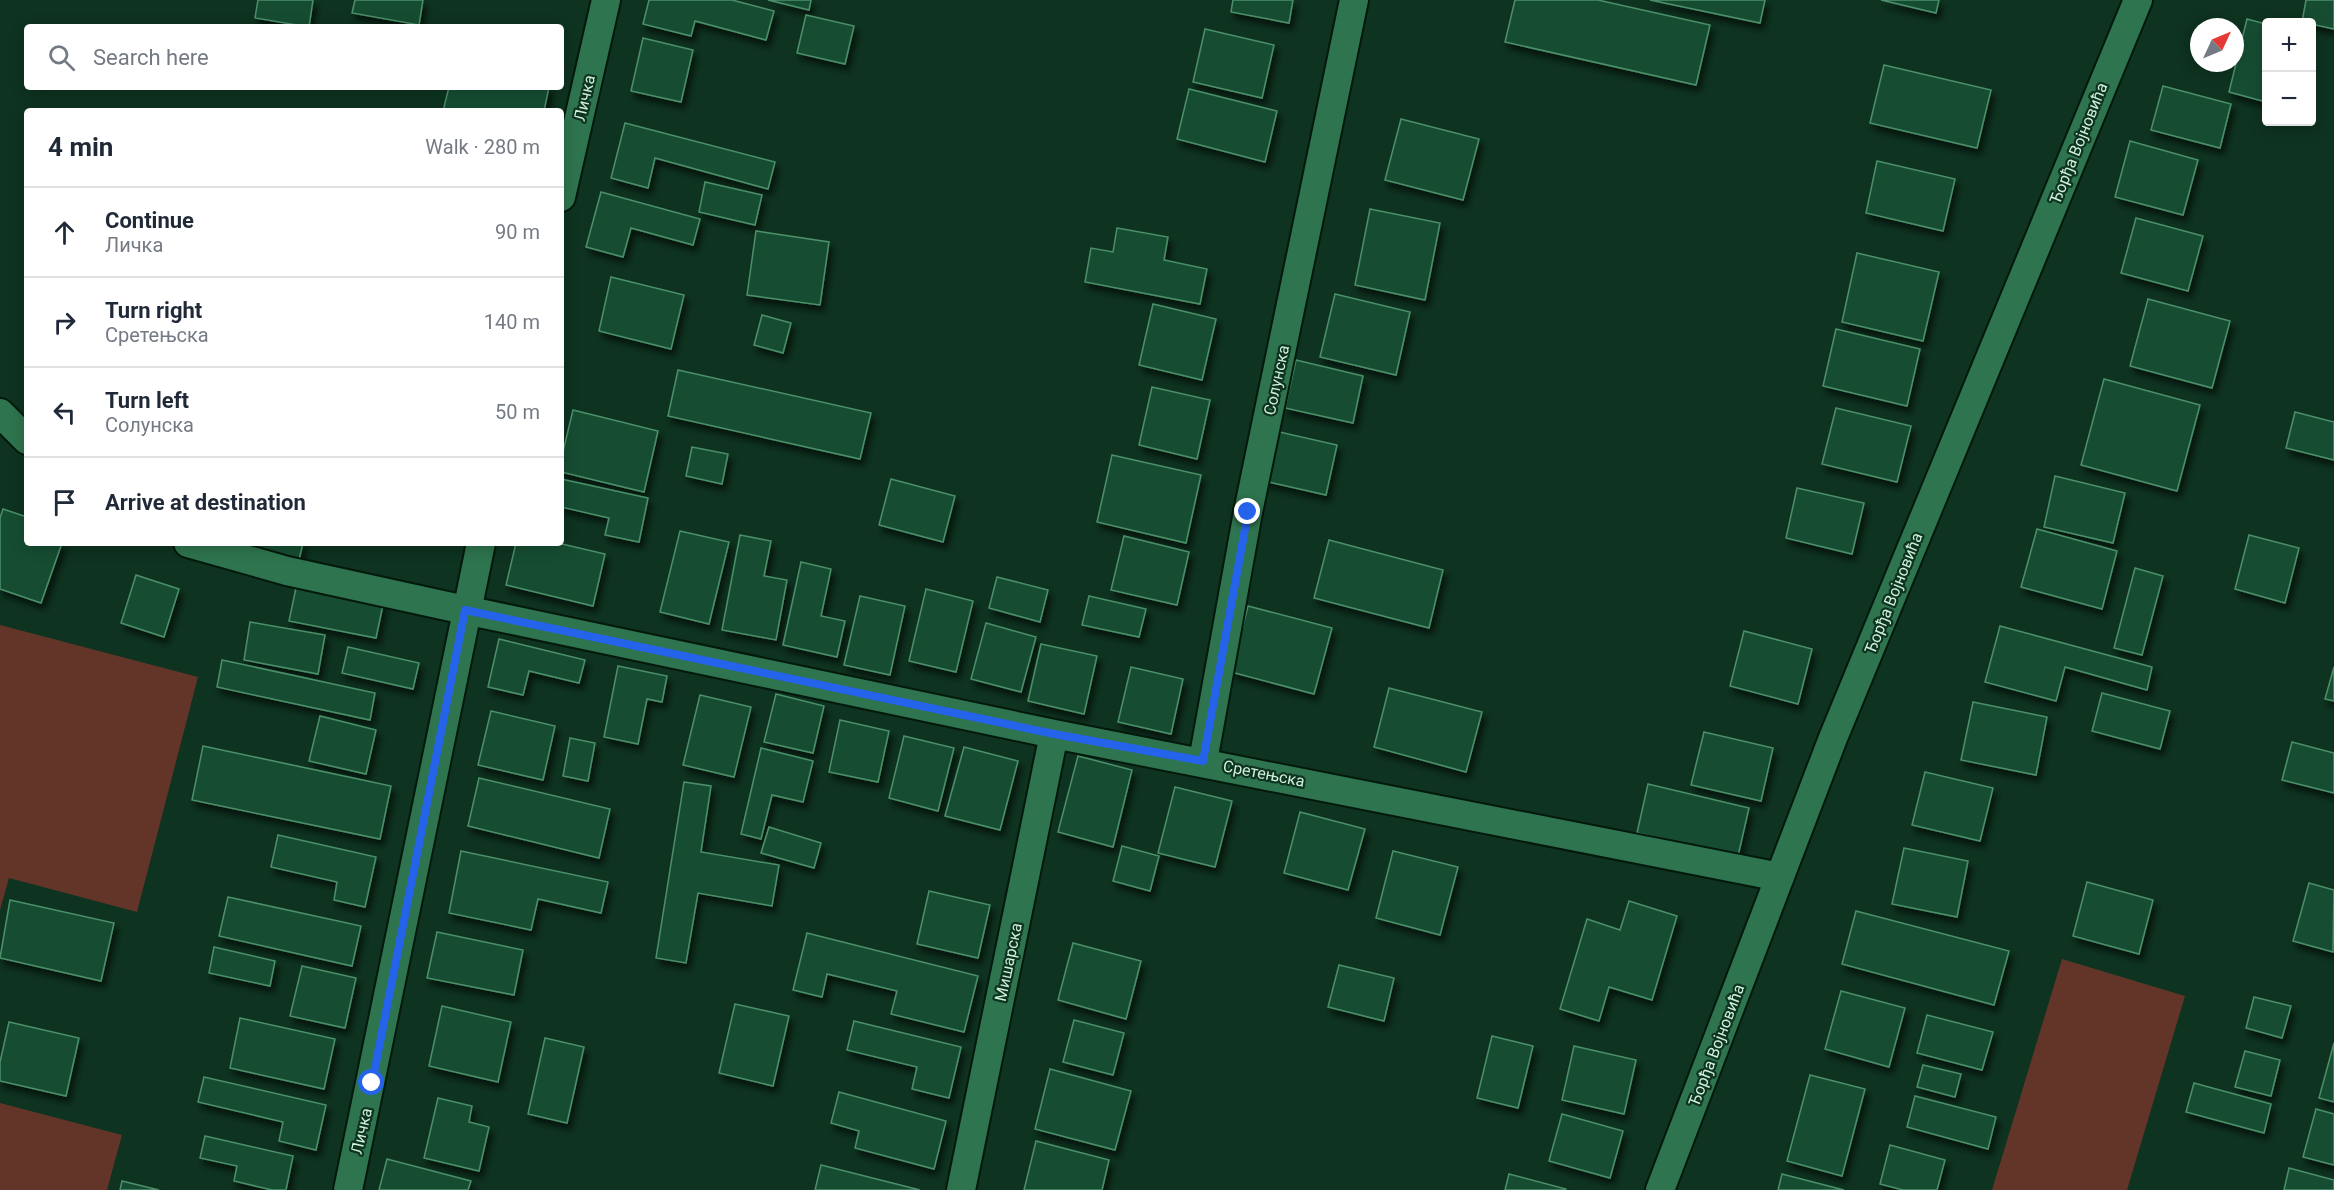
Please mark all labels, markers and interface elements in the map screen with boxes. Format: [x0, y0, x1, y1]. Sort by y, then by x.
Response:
north arrow [2190, 18, 2244, 72]
map controls [2262, 18, 2316, 126]
button: + [2262, 18, 2316, 72]
search box [24, 24, 564, 90]
icon: search [45, 41, 78, 74]
text: Search here [93, 45, 209, 70]
button: − [2262, 72, 2316, 126]
street label: Личка [570, 73, 599, 123]
street label: Ђорђа Војновића [2045, 80, 2111, 207]
text: 4 min [48, 132, 113, 162]
text: Walk · 280 m [425, 135, 540, 159]
text: Continue [105, 208, 194, 233]
icon: ahead [48, 216, 81, 249]
text: 90 m [495, 220, 540, 244]
text: Личка [105, 233, 163, 257]
text: Turn right [105, 298, 202, 323]
icon: right [48, 306, 81, 339]
text: 140 m [484, 310, 540, 334]
text: Сретењска [105, 323, 209, 347]
street label: Солунска [1260, 343, 1293, 417]
text: Turn left [105, 388, 189, 413]
icon: left [48, 396, 81, 429]
text: 50 m [495, 400, 540, 424]
text: Солунска [105, 413, 194, 437]
icon: arrive [48, 486, 81, 519]
text: Arrive at destination [105, 490, 306, 515]
route end [1234, 498, 1260, 524]
street label: Ђорђа Војновића [1860, 530, 1926, 657]
street label: Сретењска [1221, 756, 1306, 791]
street label: Мишарска [991, 921, 1026, 1003]
street label: Ђорђа Војновића [1684, 982, 1748, 1109]
route start [358, 1069, 384, 1095]
street label: Личка [347, 1106, 376, 1156]

